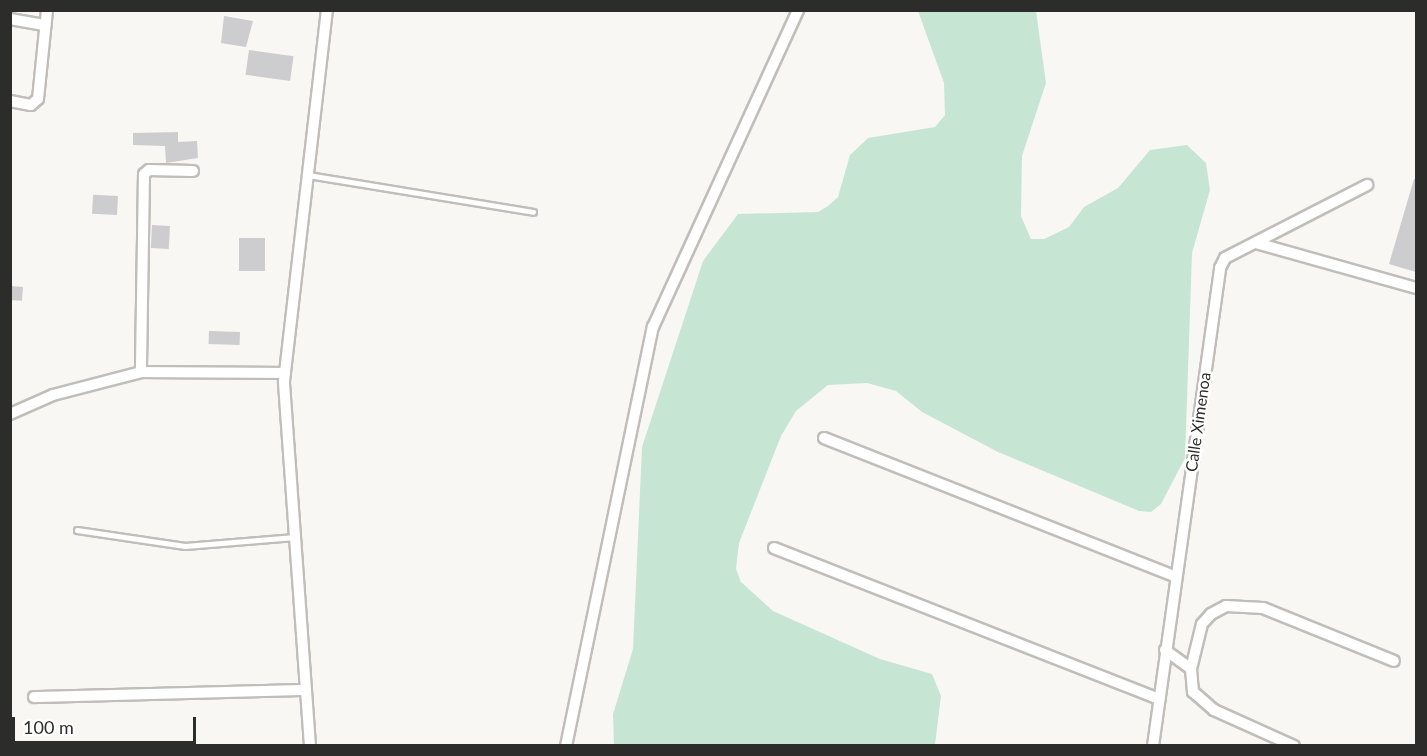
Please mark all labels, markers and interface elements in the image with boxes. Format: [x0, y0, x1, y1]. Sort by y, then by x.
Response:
street label: Calle Ximenoa [1181, 371, 1215, 473]
scale bar [15, 705, 200, 743]
text: 100 m [23, 716, 74, 738]

